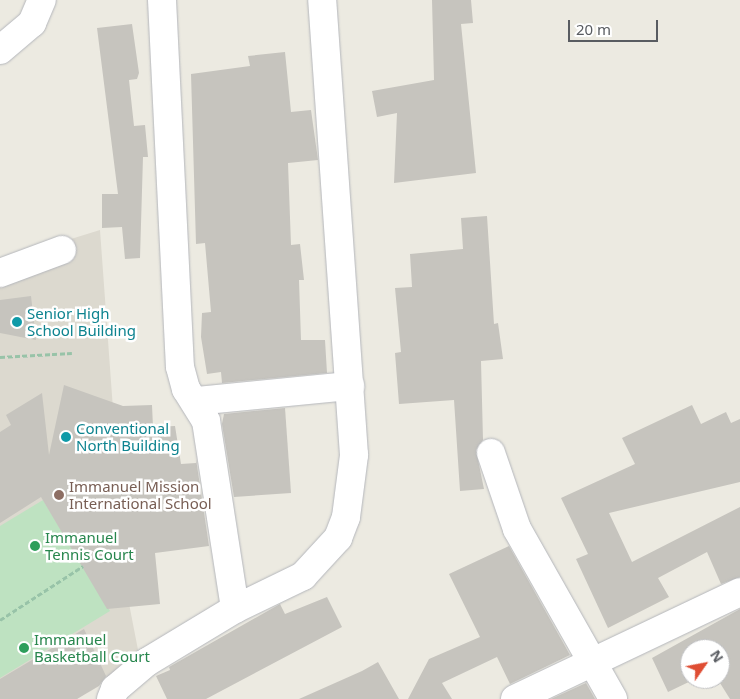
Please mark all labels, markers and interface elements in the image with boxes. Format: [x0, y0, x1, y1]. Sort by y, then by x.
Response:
scale bar [570, 10, 660, 42]
text: 20 m [576, 19, 611, 39]
place label: Senior High School Building [27, 304, 136, 339]
marker: Senior High School Building [11, 316, 23, 328]
place label: Conventional North Building [76, 419, 180, 454]
marker: Conventional North Building [60, 431, 72, 443]
place label: Immanuel Mission International School [69, 477, 212, 512]
marker: Immanuel Mission International School [53, 489, 65, 501]
place label: Immanuel Tennis Court [45, 528, 134, 563]
marker: Immanuel Tennis Court [29, 540, 41, 552]
place label: Immanuel Basketball Court [34, 630, 150, 665]
north arrow [680, 639, 730, 689]
marker: Immanuel Basketball Court [18, 642, 30, 654]
text: N [706, 646, 728, 666]

